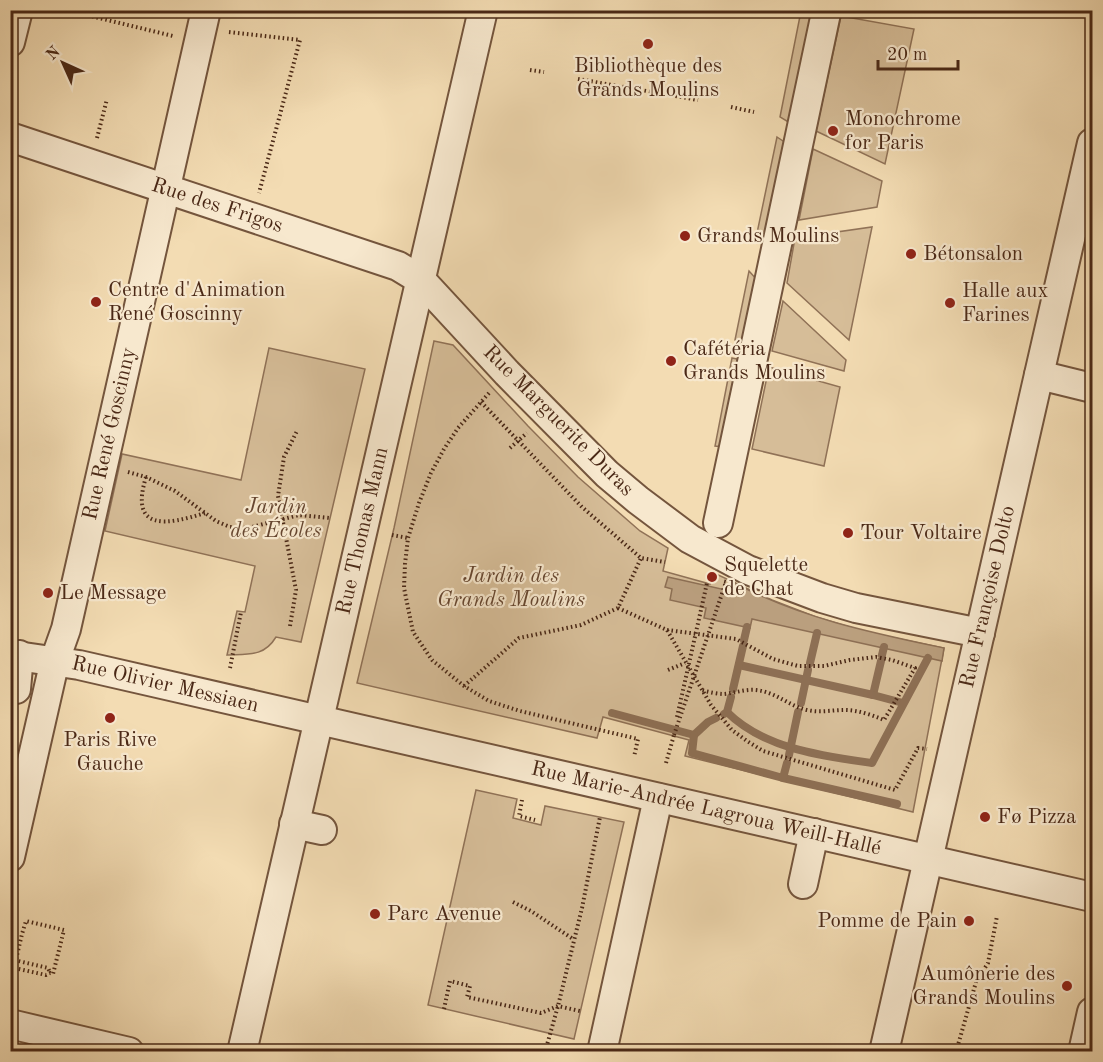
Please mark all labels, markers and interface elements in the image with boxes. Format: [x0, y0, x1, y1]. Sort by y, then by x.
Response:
north arrow [33, 33, 93, 93]
scale bar [878, 33, 958, 71]
marker: Bibliothèque des Grands Moulins [641, 37, 655, 51]
text: N [44, 43, 64, 64]
text: 20 m [887, 46, 927, 64]
place label: Bibliothèque des Grands Moulins [574, 56, 722, 101]
place label: Monochrome for Paris [845, 109, 961, 154]
marker: Monochrome for Paris [826, 124, 840, 138]
street label: Rue des Frigos [149, 175, 285, 237]
place label: Grands Moulins [697, 226, 839, 247]
marker: Grands Moulins [678, 229, 692, 243]
place label: Bétonsalon [923, 244, 1023, 265]
marker: Bétonsalon [904, 247, 918, 261]
place label: Centre d'Animation René Goscinny [108, 280, 285, 325]
place label: Halle aux Farines [962, 281, 1048, 326]
marker: Centre d'Animation René Goscinny [89, 295, 103, 309]
marker: Halle aux Farines [943, 296, 957, 310]
place label: Cafétéria Grands Moulins [683, 339, 825, 384]
street label: Rue Marguerite Duras [479, 342, 637, 500]
street label: Rue René Goscinny [80, 346, 140, 522]
marker: Cafétéria Grands Moulins [664, 354, 678, 368]
street label: Rue Thomas Mann [333, 445, 393, 617]
park label: Jardin des Écoles [230, 497, 322, 542]
street label: Rue Françoise Dolto [957, 504, 1019, 690]
place label: Tour Voltaire [860, 523, 982, 544]
marker: Tour Voltaire [841, 526, 855, 540]
place label: Squelette de Chat [724, 555, 808, 600]
park label: Jardin des Grands Moulins [437, 566, 585, 611]
marker: Squelette de Chat [705, 570, 719, 584]
place label: Le Message [60, 583, 166, 604]
marker: Le Message [41, 586, 55, 600]
street label: Rue Olivier Messiaen [69, 653, 261, 717]
marker: Paris Rive Gauche [103, 711, 117, 725]
place label: Paris Rive Gauche [63, 730, 157, 775]
street label: Rue Marie-Andrée Lagroua Weill-Hallé [529, 758, 883, 860]
place label: Fø Pizza [997, 807, 1076, 828]
marker: Fø Pizza [978, 810, 992, 824]
place label: Parc Avenue [387, 904, 501, 925]
marker: Parc Avenue [368, 907, 382, 921]
place label: Pomme de Pain [817, 911, 957, 932]
marker: Pomme de Pain [962, 914, 976, 928]
place label: Aumônerie des Grands Moulins [913, 964, 1055, 1009]
marker: Aumônerie des Grands Moulins [1060, 979, 1074, 993]

